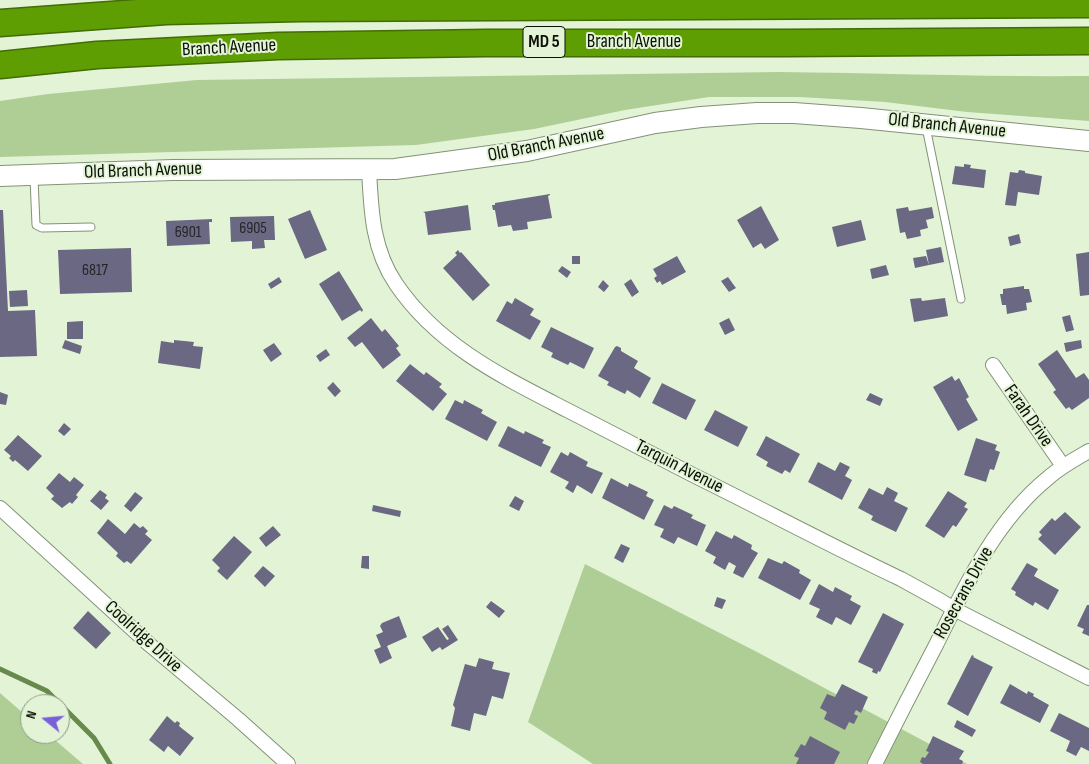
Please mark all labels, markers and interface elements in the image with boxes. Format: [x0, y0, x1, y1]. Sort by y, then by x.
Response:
road number: MD 5 [523, 27, 565, 58]
street label: Branch Avenue [587, 31, 681, 53]
street label: Branch Avenue [181, 34, 277, 62]
street label: Old Branch Avenue [887, 108, 1007, 144]
street label: Old Branch Avenue [486, 123, 606, 167]
street label: Old Branch Avenue [84, 158, 202, 184]
house number: 6905 [239, 219, 267, 239]
house number: 6901 [175, 223, 201, 243]
house number: 6817 [82, 261, 108, 281]
street label: Farah Drive [998, 380, 1058, 452]
street label: Tarquin Avenue [631, 435, 727, 499]
street label: Rosecrans Drive [929, 543, 999, 643]
street label: Coolridge Drive [99, 596, 187, 678]
north arrow [20, 694, 70, 744]
text: N [22, 709, 40, 721]

